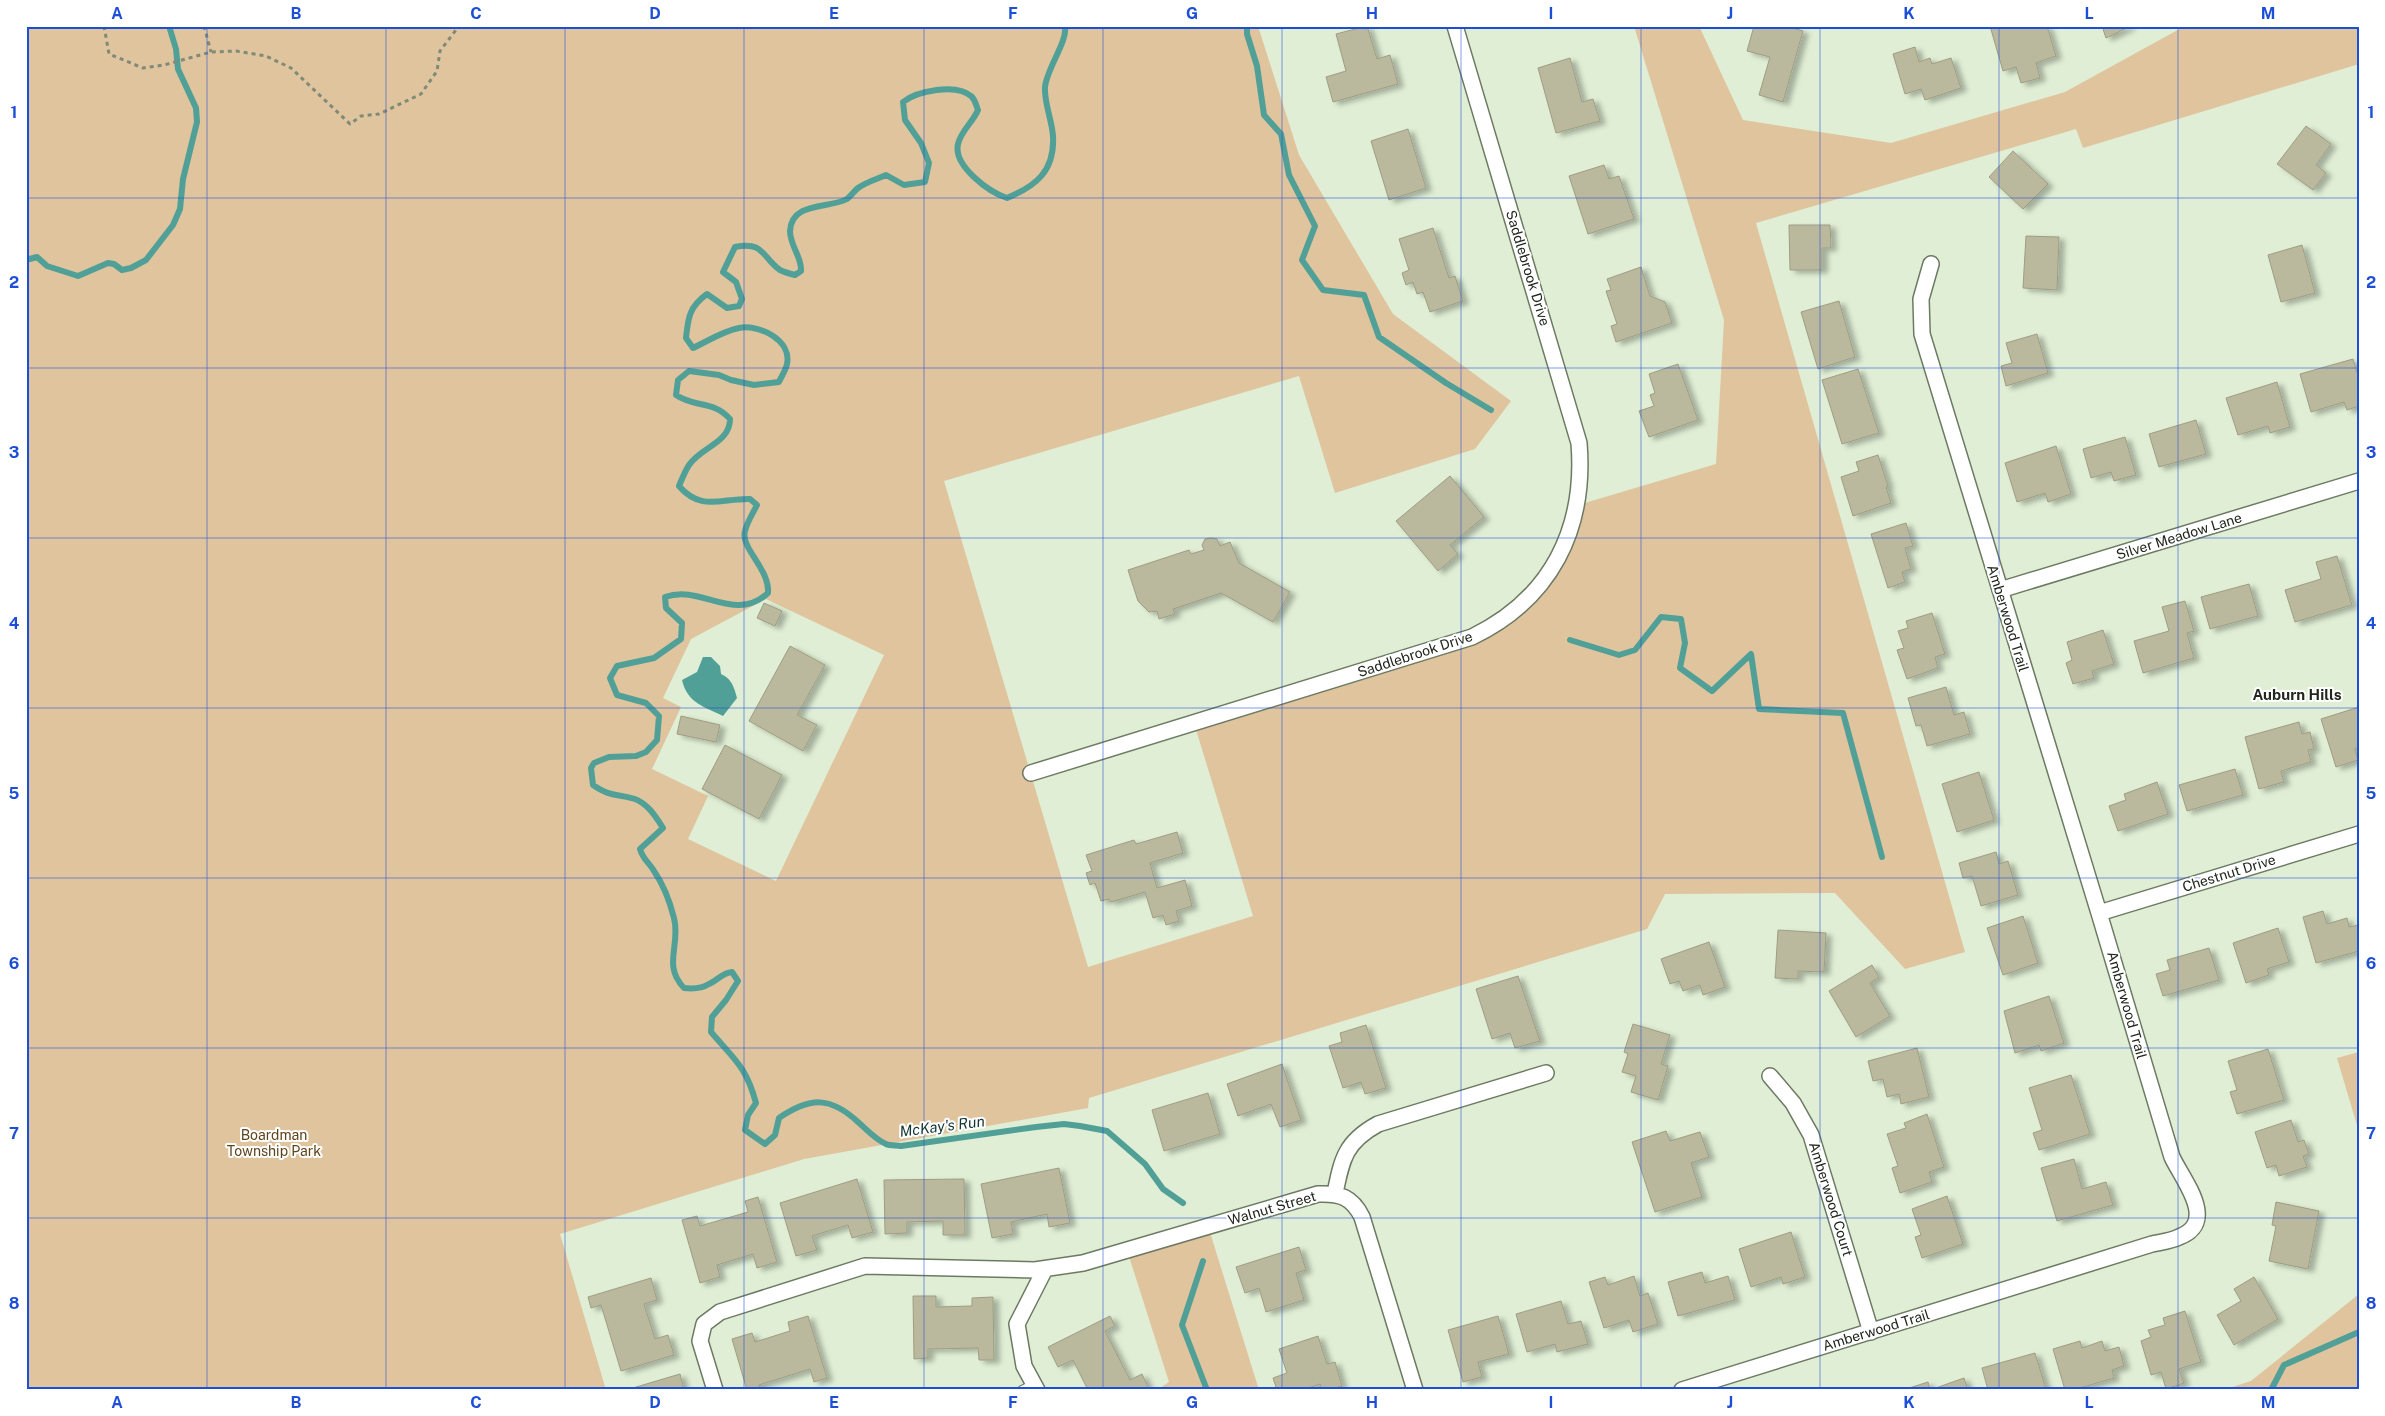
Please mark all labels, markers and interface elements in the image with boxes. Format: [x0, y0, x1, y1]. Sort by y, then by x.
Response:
text: A [111, 4, 123, 23]
text: B [291, 4, 302, 23]
text: C [470, 4, 482, 23]
text: D [649, 4, 661, 23]
text: E [829, 4, 839, 23]
text: F [1008, 4, 1018, 23]
text: G [1186, 4, 1198, 23]
text: H [1366, 4, 1378, 23]
text: I [1549, 4, 1553, 23]
text: J [1727, 4, 1733, 23]
text: K [1903, 4, 1915, 23]
text: L [2084, 4, 2094, 23]
text: M [2261, 4, 2275, 23]
text: 1 [11, 103, 17, 122]
text: 1 [2368, 103, 2374, 122]
street label: Saddlebrook Drive [1503, 208, 1553, 328]
text: 2 [9, 273, 19, 292]
text: 2 [2366, 273, 2376, 292]
text: 3 [9, 443, 19, 462]
text: 3 [2366, 443, 2376, 462]
street label: Silver Meadow Lane [2114, 509, 2244, 563]
street label: Amberwood Trail [1984, 563, 2032, 673]
text: 4 [9, 614, 20, 633]
text: 4 [2366, 614, 2377, 633]
street label: Saddlebrook Drive [1355, 628, 1475, 680]
district label: Auburn Hills [2252, 686, 2342, 703]
text: 5 [9, 784, 20, 803]
text: 5 [2366, 784, 2377, 803]
street label: Chestnut Drive [2181, 851, 2278, 895]
street label: Amberwood Trail [2104, 949, 2150, 1061]
text: 6 [9, 954, 19, 973]
text: 6 [2366, 954, 2376, 973]
water label: McKay's Run [898, 1112, 986, 1140]
text: 7 [9, 1124, 19, 1143]
text: 7 [2366, 1124, 2376, 1143]
park label: Boardman Township Park [227, 1127, 321, 1159]
street label: Amberwood Court [1806, 1140, 1856, 1258]
street label: Walnut Street [1226, 1188, 1318, 1228]
text: 8 [9, 1294, 20, 1313]
text: 8 [2366, 1294, 2377, 1313]
street label: Amberwood Trail [1821, 1306, 1931, 1354]
text: A [111, 1393, 123, 1412]
text: B [291, 1393, 302, 1412]
text: C [470, 1393, 482, 1412]
text: D [649, 1393, 661, 1412]
text: E [829, 1393, 839, 1412]
text: F [1008, 1393, 1018, 1412]
text: G [1186, 1393, 1198, 1412]
text: H [1366, 1393, 1378, 1412]
text: I [1549, 1393, 1553, 1412]
text: J [1727, 1393, 1733, 1412]
text: K [1903, 1393, 1915, 1412]
text: L [2084, 1393, 2094, 1412]
text: M [2261, 1393, 2275, 1412]

